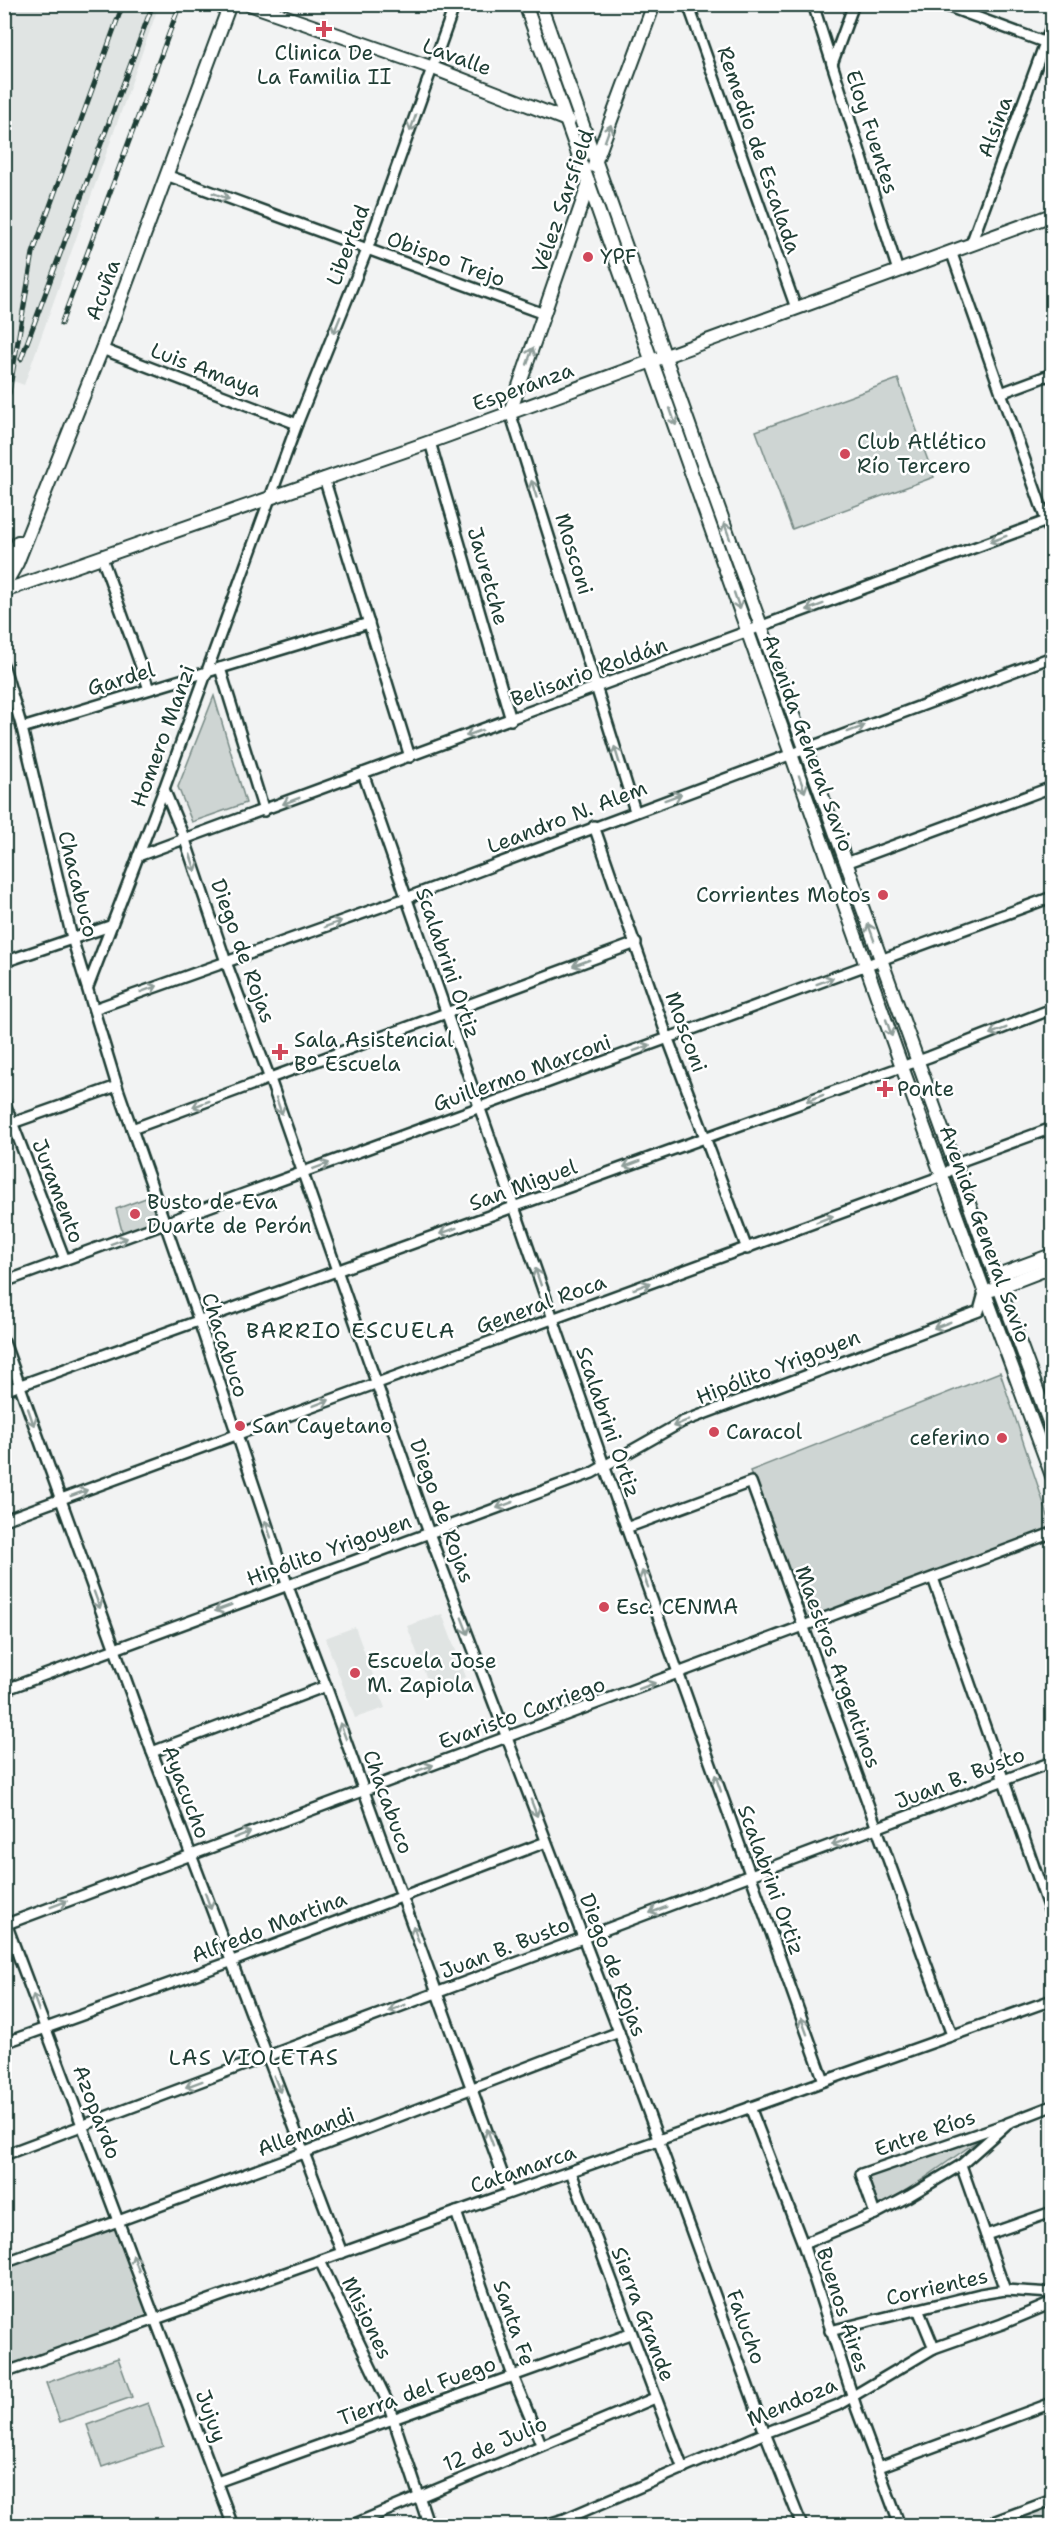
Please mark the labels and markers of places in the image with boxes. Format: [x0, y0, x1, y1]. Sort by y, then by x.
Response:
marker: Clinica De La Familia II [315, 20, 333, 38]
place label: Clinica De La Familia II [257, 39, 391, 91]
place label: YPF [600, 243, 637, 271]
marker: YPF [581, 250, 595, 264]
place label: Club Atlético Río Tercero [857, 428, 986, 480]
marker: Club Atlético Río Tercero [838, 447, 852, 461]
place label: Corrientes Motos [696, 881, 871, 909]
marker: Corrientes Motos [876, 888, 890, 902]
place label: Sala Asistencial Bº Escuela [294, 1026, 454, 1078]
marker: Sala Asistencial Bº Escuela [271, 1043, 289, 1061]
place label: Ponte [897, 1075, 954, 1103]
marker: Ponte [878, 1082, 892, 1096]
place label: Busto de Eva Duarte de Perón [147, 1188, 312, 1240]
marker: Busto de Eva Duarte de Perón [128, 1207, 142, 1221]
place label: San Cayetano [252, 1412, 393, 1440]
place label: Caracol [726, 1418, 803, 1446]
marker: San Cayetano [233, 1419, 247, 1433]
place label: ceferino [910, 1424, 990, 1452]
marker: Caracol [707, 1425, 721, 1439]
marker: ceferino [995, 1431, 1009, 1445]
place label: Esc. CENMA [616, 1593, 738, 1621]
marker: Esc. CENMA [597, 1600, 611, 1614]
place label: Escuela Jose M. Zapiola [367, 1647, 497, 1699]
marker: Escuela Jose M. Zapiola [348, 1666, 362, 1680]

